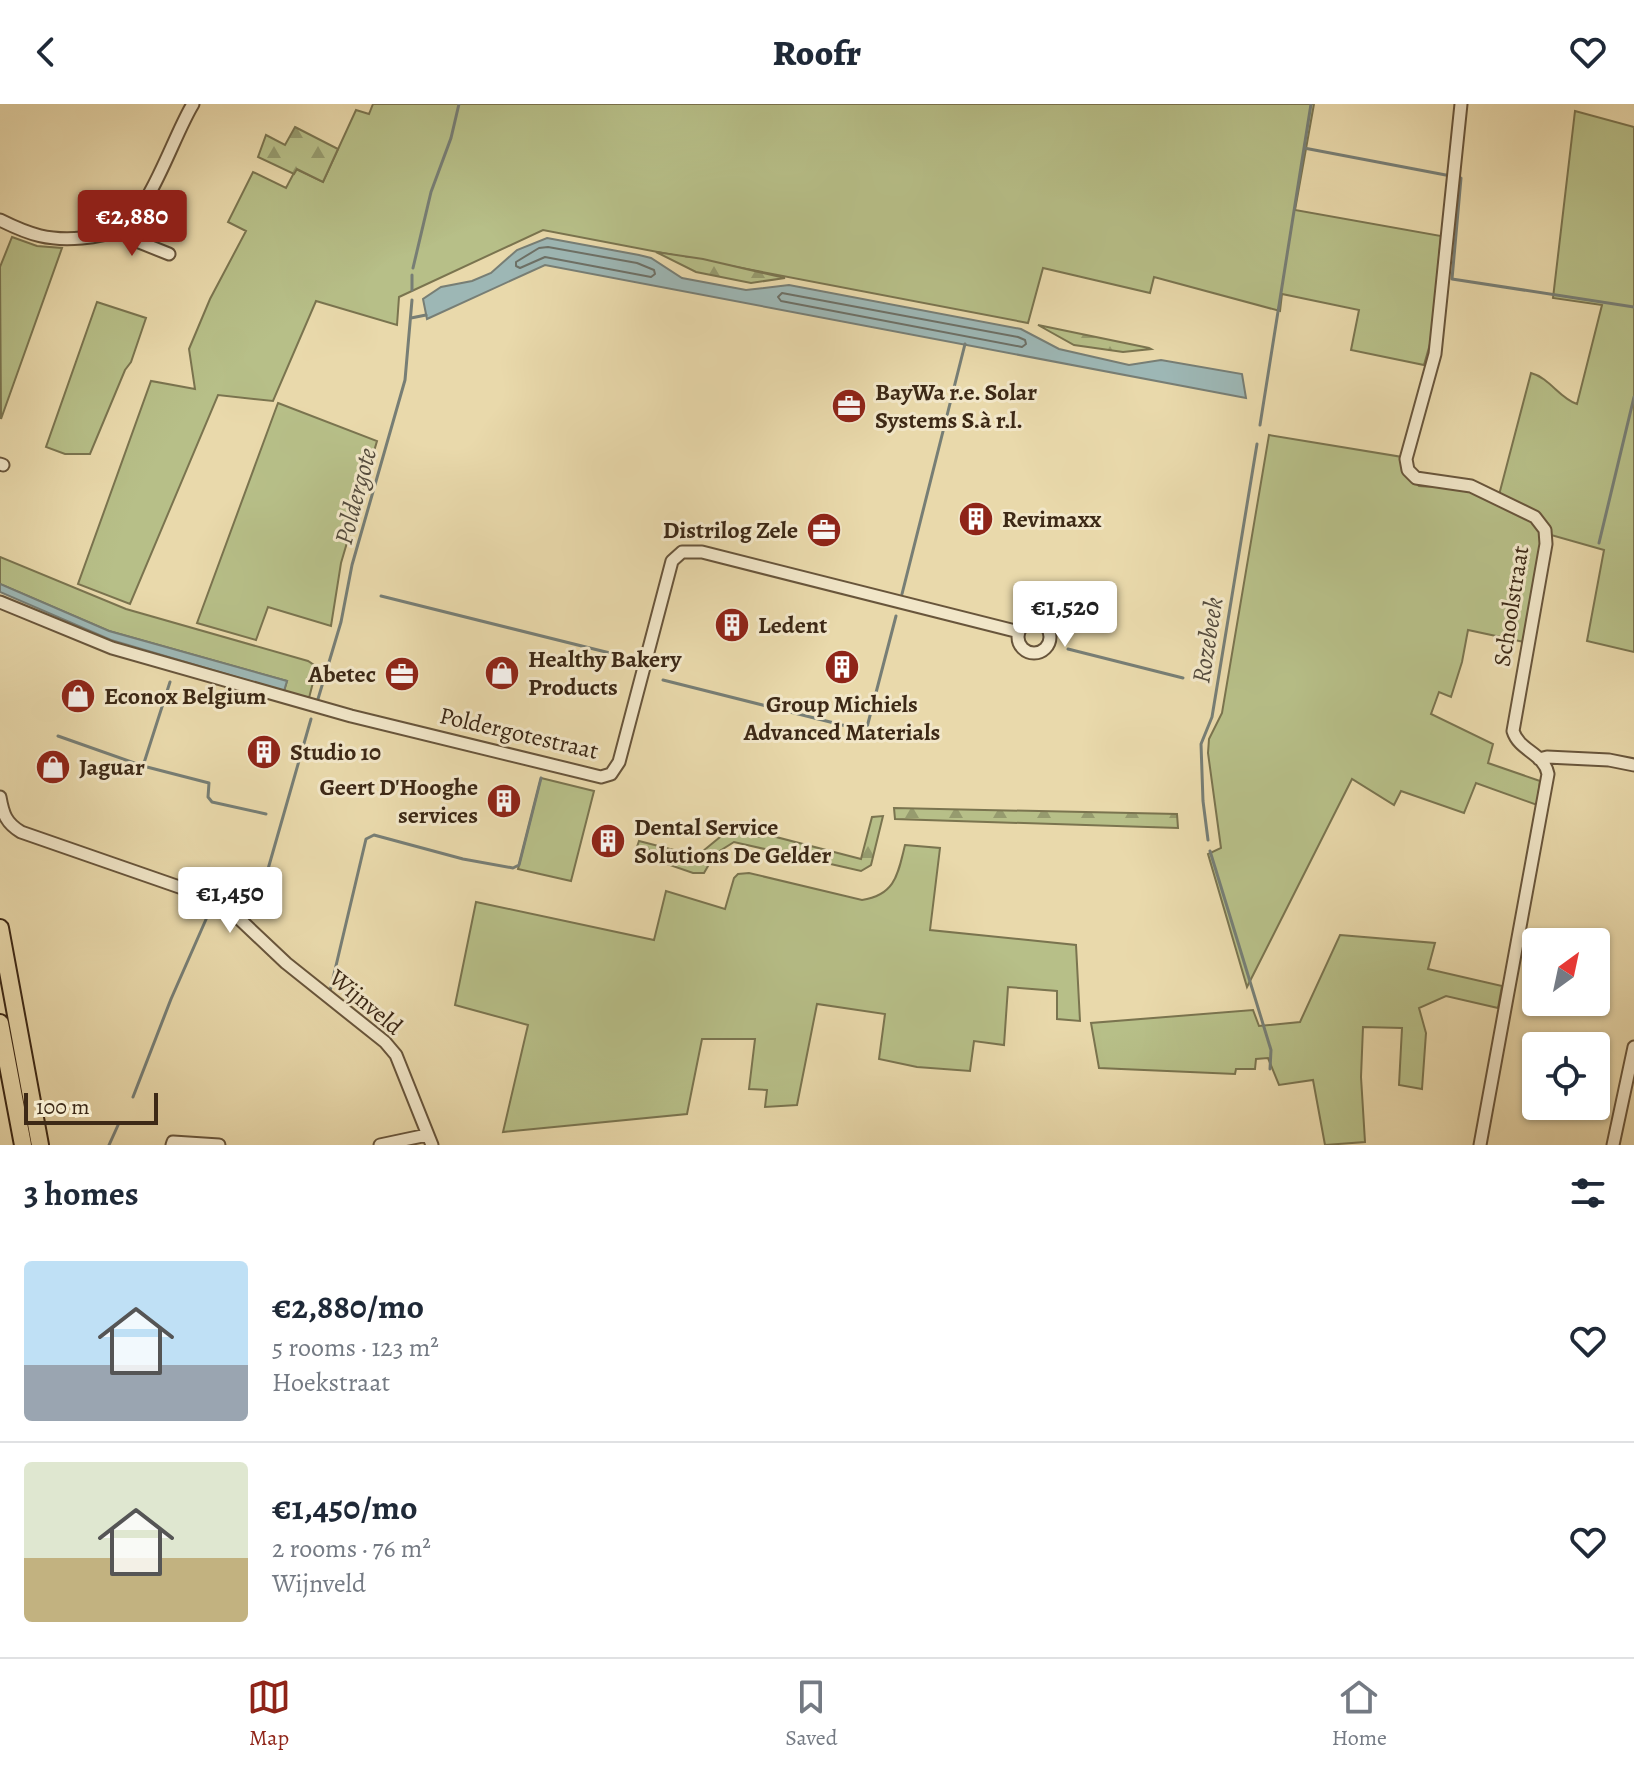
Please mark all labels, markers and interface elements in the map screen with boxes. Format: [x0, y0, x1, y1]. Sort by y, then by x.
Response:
text: Roofr [773, 28, 861, 77]
icon: back [24, 30, 68, 74]
icon: heart [1566, 30, 1610, 74]
pin: €2,880 [67, 190, 197, 258]
text: €2,880 [96, 198, 168, 233]
place label: BayWa r.e. Solar Systems S.à r.l. [875, 376, 1037, 436]
office icon: BayWa r.e. Solar Systems S.à r.l. [830, 387, 868, 425]
water label: Poldergote [326, 444, 385, 548]
building icon: Revimaxx [957, 500, 995, 538]
place label: Revimaxx [1002, 503, 1102, 535]
office icon: Distrilog Zele [805, 511, 843, 549]
place label: Distrilog Zele [663, 514, 798, 546]
street label: Schoolstraat [1486, 543, 1536, 669]
pin: €1,520 [1000, 581, 1130, 649]
text: €1,520 [1031, 589, 1099, 624]
water label: Rozebeek [1183, 595, 1232, 686]
building icon: Ledent [713, 606, 751, 644]
place label: Ledent [758, 609, 827, 641]
place label: Healthy Bakery Products [528, 643, 682, 703]
building icon: Group Michiels Advanced Materials [823, 648, 861, 686]
shop icon: Healthy Bakery Products [483, 654, 521, 692]
office icon: Abetec [383, 655, 421, 693]
place label: Abetec [307, 658, 376, 690]
shop icon: Econox Belgium [59, 677, 97, 715]
place label: Econox Belgium [104, 680, 266, 712]
place label: Group Michiels Advanced Materials [743, 688, 940, 748]
street label: Poldergotestraat [436, 699, 602, 767]
building icon: Studio 10 [245, 733, 283, 771]
place label: Studio 10 [290, 736, 381, 768]
shop icon: Jaguar [34, 748, 72, 786]
place label: Jaguar [79, 751, 145, 783]
place label: Geert D'Hooghe services [320, 771, 478, 831]
building icon: Geert D'Hooghe services [485, 782, 523, 820]
place label: Dental Service Solutions De Gelder [634, 811, 832, 871]
building icon: Dental Service Solutions De Gelder [589, 822, 627, 860]
pin: €1,450 [165, 867, 295, 935]
text: €1,450 [196, 875, 264, 910]
north arrow [1522, 928, 1610, 1016]
map controls [1522, 928, 1610, 1120]
street label: Wijnveld [322, 961, 410, 1042]
button: locate [1522, 1032, 1610, 1120]
scale bar [24, 1089, 158, 1125]
text: 100 m [36, 1092, 90, 1122]
text: 3 homes [24, 1170, 139, 1217]
icon: filters [1566, 1171, 1610, 1215]
text: €2,880/mo [272, 1283, 424, 1330]
icon: home [88, 1293, 184, 1389]
icon: heart [1566, 1319, 1610, 1363]
text: 5 rooms · 123 m² [272, 1330, 439, 1365]
text: Hoekstraat [272, 1365, 390, 1400]
text: €1,450/mo [272, 1484, 418, 1531]
icon: home [88, 1494, 184, 1590]
icon: heart [1566, 1520, 1610, 1564]
text: 2 rooms · 76 m² [272, 1531, 431, 1566]
text: Wijnveld [272, 1566, 366, 1601]
tab: Map [247, 1675, 291, 1753]
tab: Saved [785, 1675, 837, 1753]
tab: Home [1332, 1675, 1387, 1753]

